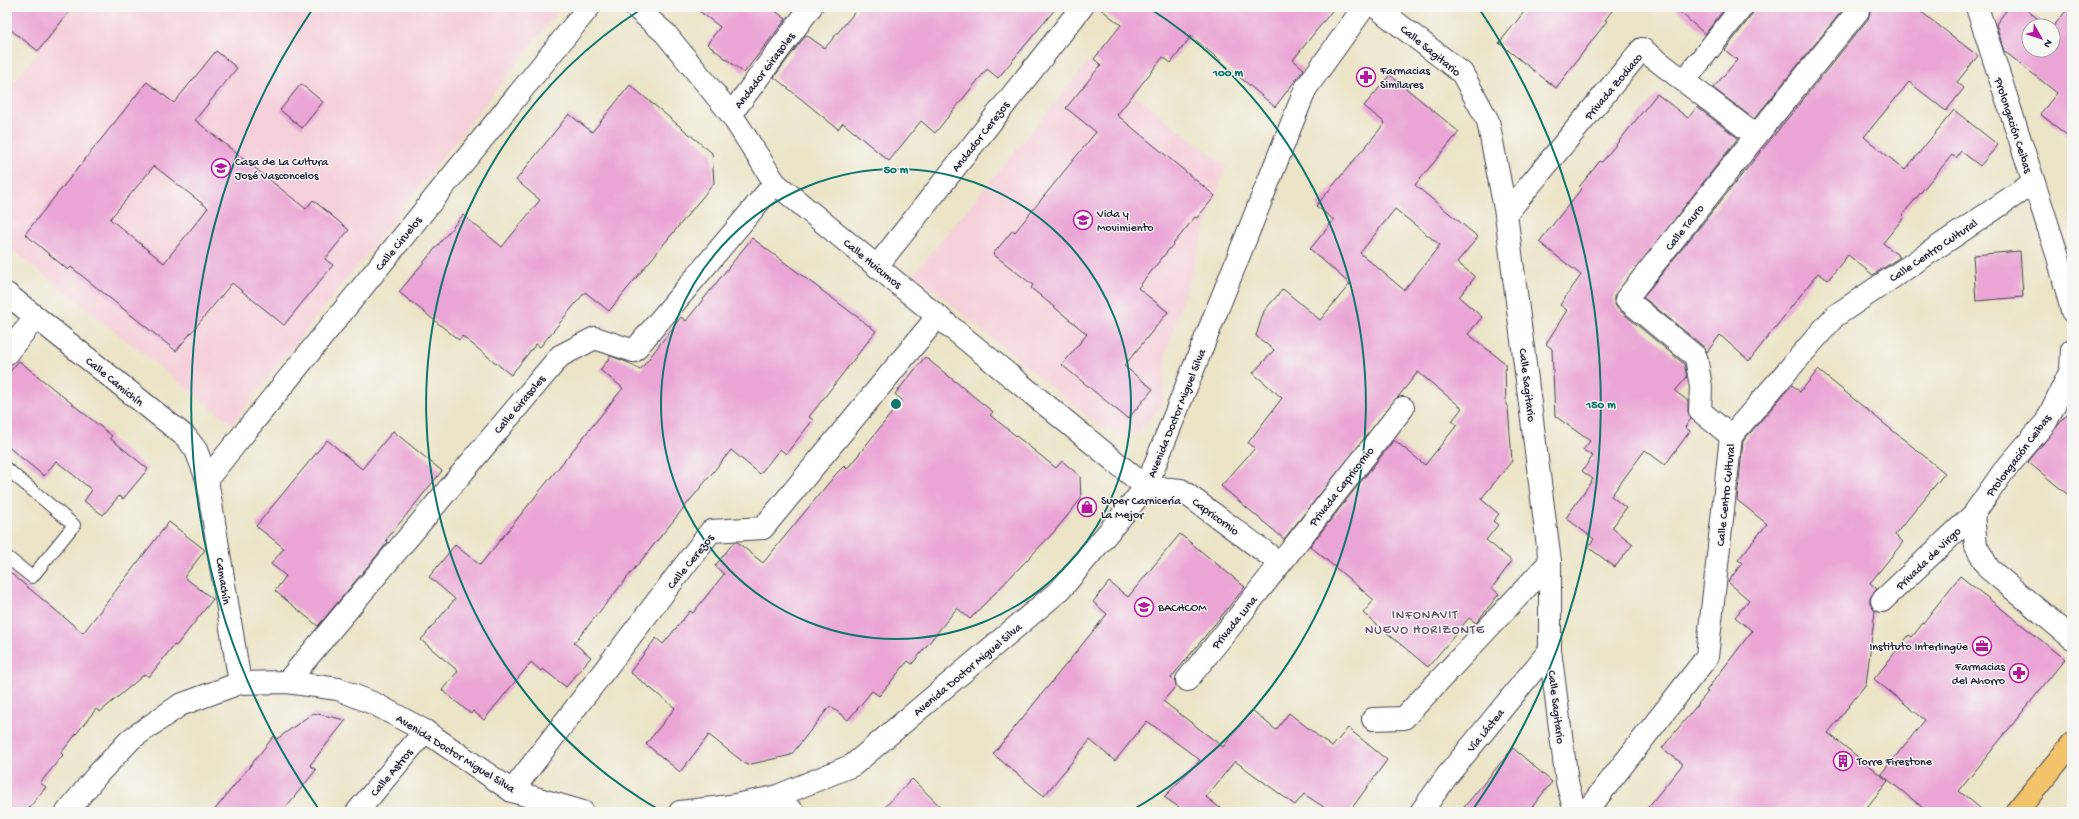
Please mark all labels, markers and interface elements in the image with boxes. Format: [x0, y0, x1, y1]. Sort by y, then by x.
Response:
north arrow [2021, 18, 2061, 58]
street label: Calle Sagitario [1397, 23, 1463, 80]
street label: Andador Girasoles [732, 30, 799, 112]
text: N [2040, 36, 2054, 50]
street label: Privada Zodiaco [1582, 51, 1646, 124]
place label: Farmacias Similares [1379, 65, 1431, 93]
pharmacy icon: Farmacias Similares [1355, 66, 1377, 88]
text: 100 m [1212, 67, 1243, 81]
street label: Prolongación Ceibas [1990, 75, 2034, 176]
street label: Andador Cerezos [950, 99, 1014, 175]
place label: Casa de La Cultura José Vasconcelos [235, 156, 329, 184]
school or university icon: Casa de La Cultura José Vasconcelos [210, 157, 232, 179]
text: 50 m [884, 164, 909, 178]
street label: Calle Tauro [1663, 202, 1708, 254]
place label: Vida y Movimiento [1096, 208, 1154, 236]
school or university icon: Vida y Movimiento [1072, 209, 1094, 231]
street label: Calle Ciruelos [373, 214, 426, 274]
street label: Calle Centro Cultural [1888, 217, 1981, 286]
street label: Calle Huicumos [840, 237, 904, 293]
street label: Avenida Doctor Miguel Silva [1146, 347, 1210, 480]
street label: Calle Sagitario [1515, 348, 1537, 423]
street label: Calle Camichín [82, 355, 146, 410]
street label: Calle Girasoles [492, 373, 550, 438]
centre of rings [889, 397, 903, 411]
text: 150 m [1585, 399, 1616, 413]
street label: Prolongación Ceibas [1984, 412, 2055, 501]
street label: Calle Centro Cultural [1715, 443, 1739, 547]
street label: Privada Capricornio [1307, 445, 1378, 531]
place label: Super Carnicería La Mejor [1101, 495, 1181, 523]
shop icon: Super Carnicería La Mejor [1076, 496, 1098, 518]
street label: Capricornio [1188, 496, 1241, 539]
street label: Privada de Virgo [1893, 525, 1965, 595]
street label: Calle Cerezos [665, 532, 718, 593]
street label: Camachín [211, 557, 233, 606]
street label: Privada Luna [1209, 594, 1261, 653]
school or university icon: BACHCOM [1133, 596, 1155, 618]
place label: BACHCOM [1157, 602, 1207, 616]
district label: INFONAVIT NUEVO HORIZONTE [1365, 608, 1485, 638]
street label: Avenida Doctor Miguel Silva [911, 621, 1026, 720]
office icon: Instituto Interlingüe [1971, 635, 1993, 657]
place label: Instituto Interlingüe [1869, 641, 1969, 655]
place label: Farmacias del Ahorro [1952, 661, 2006, 689]
pharmacy icon: Farmacias del Ahorro [2008, 662, 2030, 684]
street label: Calle Sagitario [1544, 670, 1566, 745]
street label: Vía Láctea [1464, 707, 1508, 757]
street label: Avenida Doctor Miguel Silva [393, 712, 517, 797]
street label: Calle Astros [368, 746, 417, 800]
building icon: Torre Firestone [1832, 750, 1854, 772]
place label: Torre Firestone [1856, 756, 1933, 770]

